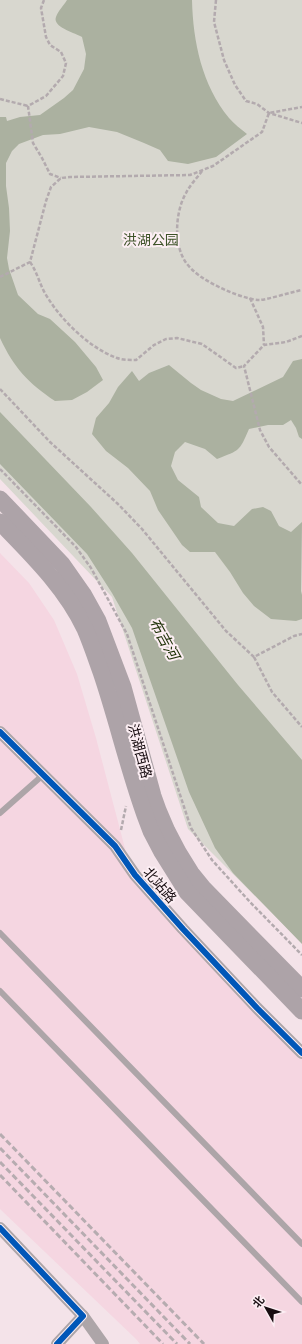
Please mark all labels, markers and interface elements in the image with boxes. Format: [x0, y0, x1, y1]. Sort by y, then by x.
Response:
park label: 洪湖公园 [123, 231, 179, 248]
water label: 布吉河 [146, 614, 185, 665]
street label: 洪湖西路 [125, 722, 156, 780]
street label: 北站路 [140, 863, 181, 906]
north arrow [246, 1288, 286, 1328]
text: 北 [249, 1293, 266, 1310]

